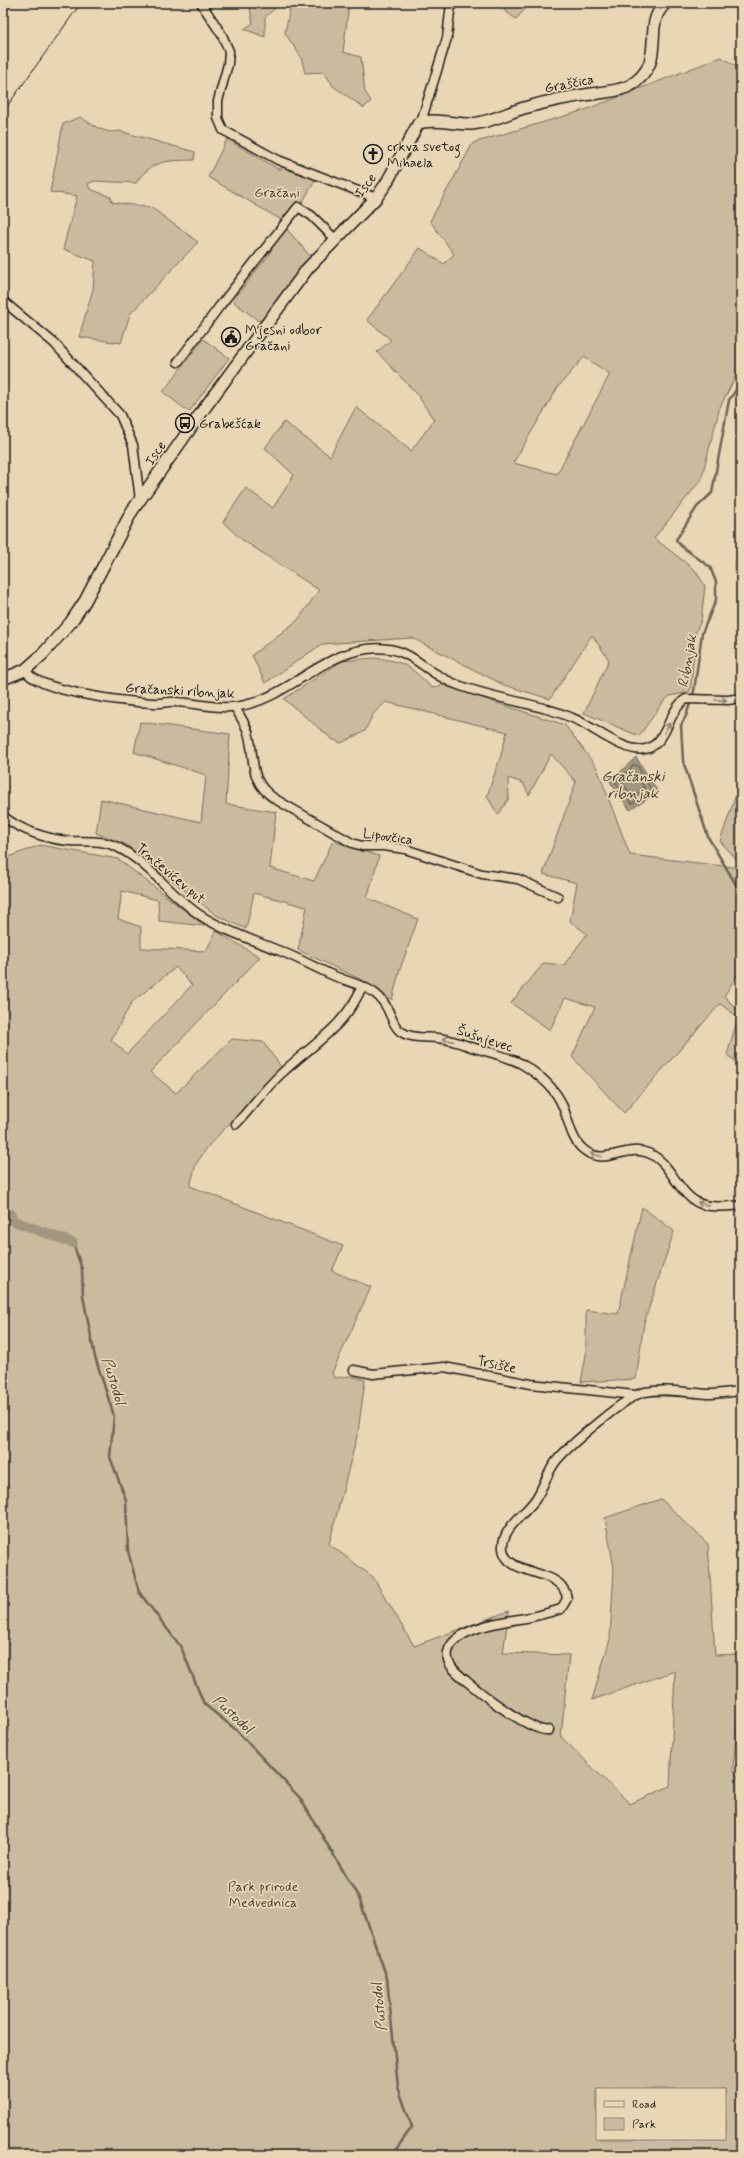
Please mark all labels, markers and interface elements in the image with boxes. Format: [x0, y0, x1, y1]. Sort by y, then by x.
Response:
street label: Graščica [543, 70, 596, 98]
place label: crkva svetog Mihaela [387, 138, 461, 172]
church icon: crkva svetog Mihaela [362, 143, 384, 165]
street label: Isce [351, 170, 381, 201]
park label: Gračani [254, 184, 300, 202]
place label: Mjesni odbor Gračani [245, 321, 323, 355]
public building icon: Mjesni odbor Gračani [220, 326, 242, 348]
bus stop icon: Grabešćak [174, 412, 196, 434]
place label: Grabešćak [199, 415, 261, 433]
street label: Isce [141, 438, 171, 469]
water label: Ribnjak [673, 633, 703, 689]
street label: Gračanski ribnjak [125, 679, 235, 703]
one-way arrow [714, 696, 727, 704]
one-way arrow [663, 722, 671, 734]
water label: Gračanski ribnjak [602, 767, 666, 804]
street label: Lipovčica [362, 825, 414, 849]
street label: Trnčevićev put [132, 839, 209, 908]
street label: Šušnjevec [454, 1021, 515, 1057]
one-way arrow [442, 1036, 455, 1043]
one-way arrow [591, 1151, 603, 1159]
one-way arrow [697, 1199, 709, 1207]
street label: Trsišče [476, 1352, 518, 1378]
water label: Pustodol [96, 1355, 130, 1409]
water label: Pustodol [208, 1691, 258, 1740]
park label: Park prirode Medvednica [228, 1878, 298, 1912]
water label: Pustodol [367, 1980, 392, 2032]
legend [596, 2088, 726, 2140]
text: Road [632, 2097, 656, 2113]
text: Park [632, 2117, 656, 2133]

